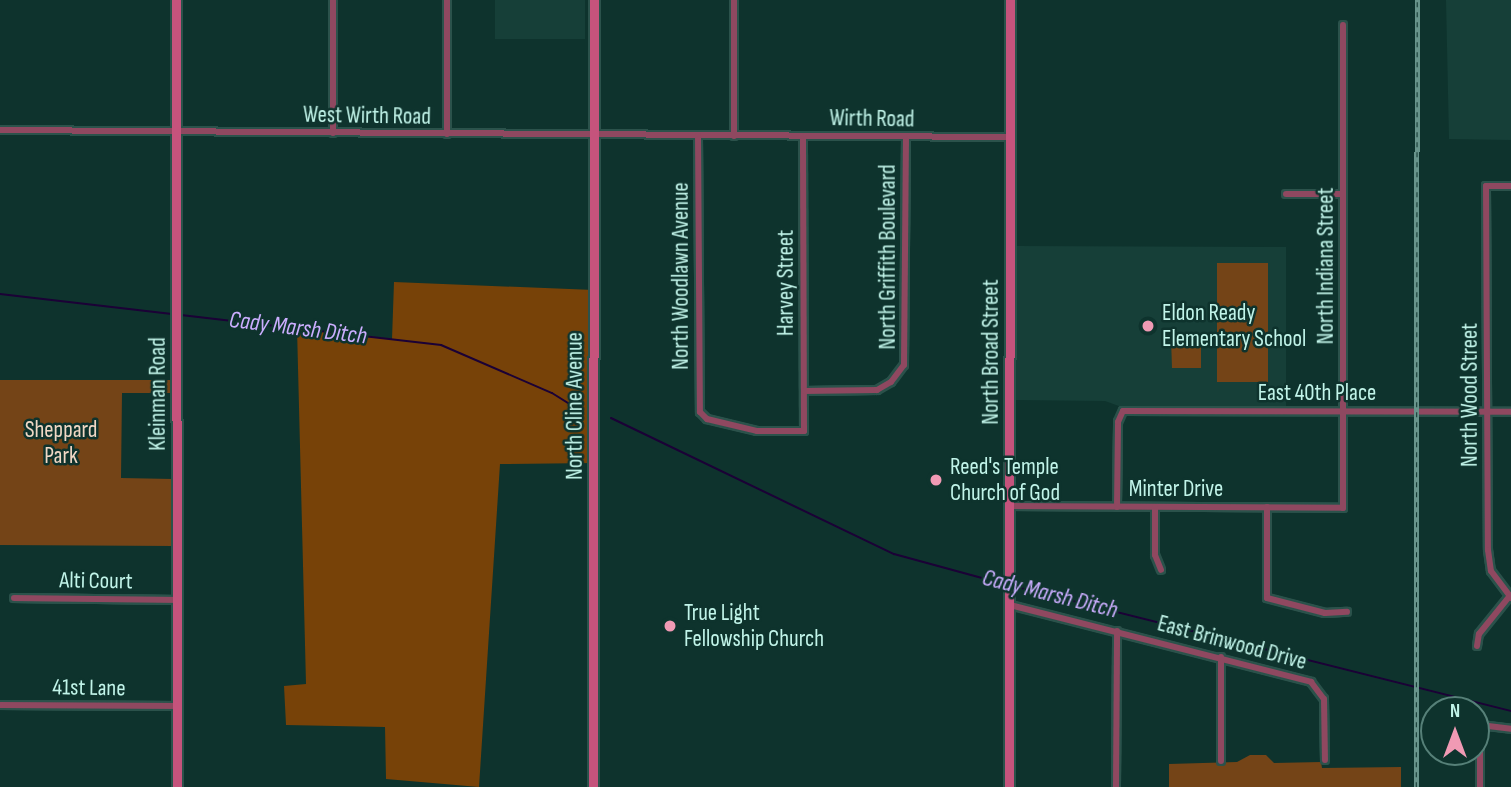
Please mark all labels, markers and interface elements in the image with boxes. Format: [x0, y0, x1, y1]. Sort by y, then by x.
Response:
street label: West Wirth Road [303, 101, 431, 131]
street label: Wirth Road [829, 104, 915, 134]
street label: North Griffith Boulevard [874, 164, 902, 350]
street label: North Woodlawn Avenue [667, 182, 695, 370]
street label: North Indiana Street [1312, 188, 1340, 344]
street label: Harvey Street [772, 230, 800, 336]
street label: North Broad Street [977, 279, 1005, 425]
place label: Eldon Ready Elementary School [1162, 299, 1306, 353]
water label: Cady Marsh Ditch [227, 305, 369, 351]
marker: Eldon Ready Elementary School [1140, 318, 1156, 334]
street label: North Wood Street [1456, 323, 1484, 467]
street label: North Cline Avenue [561, 332, 589, 480]
street label: Kleinman Road [144, 337, 172, 451]
street label: East 40th Place [1258, 379, 1376, 407]
park label: Sheppard Park [25, 416, 97, 470]
place label: Reed's Temple Church of God [950, 453, 1060, 507]
marker: Reed's Temple Church of God [928, 472, 944, 488]
street label: Minter Drive [1129, 475, 1223, 503]
water label: Cady Marsh Ditch [979, 563, 1121, 625]
street label: Alti Court [59, 567, 133, 595]
place label: True Light Fellowship Church [684, 599, 824, 653]
street label: East Brinwood Drive [1154, 610, 1310, 676]
marker: True Light Fellowship Church [662, 618, 678, 634]
street label: 41st Lane [52, 674, 126, 702]
north arrow [1420, 696, 1490, 766]
text: N [1450, 700, 1460, 723]

